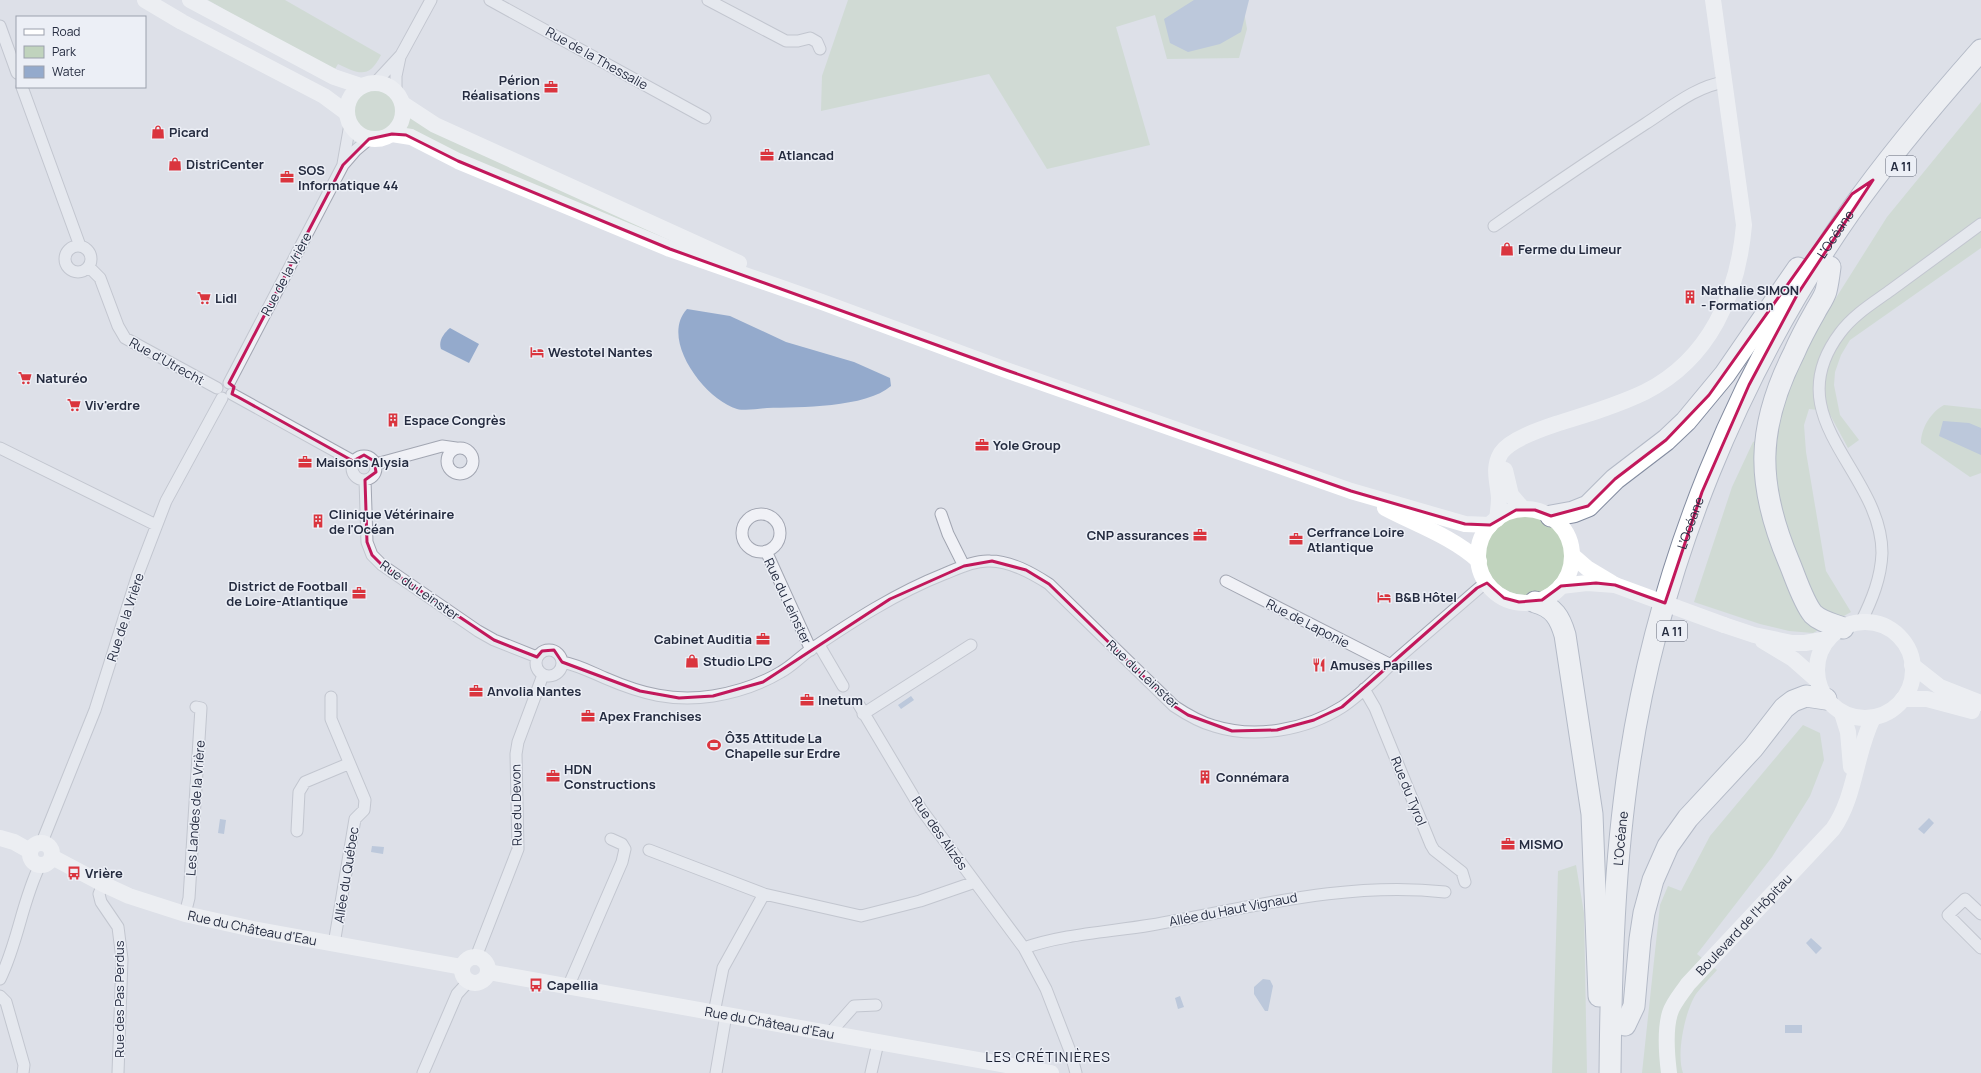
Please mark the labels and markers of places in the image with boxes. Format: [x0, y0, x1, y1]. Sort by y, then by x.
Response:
place label: Périon Réalisations [462, 71, 540, 104]
office icon: Périon Réalisations [543, 79, 559, 95]
place label: Picard [169, 123, 209, 141]
shop icon: Picard [150, 124, 166, 140]
place label: Atlancad [778, 146, 834, 164]
office icon: Atlancad [759, 147, 775, 163]
place label: DistriCenter [186, 155, 264, 173]
shop icon: DistriCenter [167, 156, 183, 172]
place label: SOS Informatique 44 [298, 161, 398, 194]
office icon: SOS Informatique 44 [279, 169, 295, 185]
place label: Ferme du Limeur [1518, 240, 1622, 258]
shop icon: Ferme du Limeur [1499, 241, 1515, 257]
place label: Nathalie SIMON - Formation [1701, 281, 1799, 314]
place label: Lidl [215, 289, 237, 307]
building icon: Nathalie SIMON - Formation [1682, 289, 1698, 305]
supermarket icon: Lidl [196, 290, 212, 306]
place label: Westotel Nantes [548, 343, 653, 361]
hotel icon: Westotel Nantes [529, 344, 545, 360]
place label: Naturéo [36, 369, 88, 387]
supermarket icon: Naturéo [17, 370, 33, 386]
place label: Viv'erdre [85, 396, 140, 414]
supermarket icon: Viv'erdre [66, 397, 82, 413]
place label: Espace Congrès [404, 411, 506, 429]
building icon: Espace Congrès [385, 412, 401, 428]
place label: Yole Group [993, 436, 1061, 454]
office icon: Yole Group [974, 437, 990, 453]
place label: Maisons Alysia [316, 453, 409, 471]
office icon: Maisons Alysia [297, 454, 313, 470]
place label: Clinique Vétérinaire de l'Océan [329, 505, 454, 538]
building icon: Clinique Vétérinaire de l'Océan [310, 513, 326, 529]
place label: Cerfrance Loire Atlantique [1307, 523, 1404, 556]
place label: CNP assurances [1087, 526, 1189, 544]
office icon: CNP assurances [1192, 527, 1208, 543]
office icon: Cerfrance Loire Atlantique [1288, 531, 1304, 547]
place label: District de Football de Loire-Atlantique [226, 577, 348, 610]
office icon: District de Football de Loire-Atlantique [351, 585, 367, 601]
place label: B&B Hôtel [1395, 588, 1457, 606]
hotel icon: B&B Hôtel [1376, 589, 1392, 605]
place label: Cabinet Auditia [654, 630, 752, 648]
office icon: Cabinet Auditia [755, 631, 771, 647]
place label: Studio LPG [703, 652, 773, 670]
shop icon: Studio LPG [684, 653, 700, 669]
place label: Amuses Papilles [1330, 656, 1432, 674]
restaurant icon: Amuses Papilles [1311, 657, 1327, 673]
place label: Anvolia Nantes [487, 682, 581, 700]
office icon: Anvolia Nantes [468, 683, 484, 699]
place label: Inetum [818, 691, 863, 709]
office icon: Inetum [799, 692, 815, 708]
place label: Apex Franchises [599, 707, 702, 725]
office icon: Apex Franchises [580, 708, 596, 724]
place label: Ô35 Attitude La Chapelle sur Erdre [725, 729, 840, 762]
sports icon: Ô35 Attitude La Chapelle sur Erdre [706, 737, 722, 753]
place label: HDN Constructions [564, 760, 656, 793]
office icon: HDN Constructions [545, 768, 561, 784]
place label: Connémara [1216, 768, 1289, 786]
building icon: Connémara [1197, 769, 1213, 785]
place label: MISMO [1519, 835, 1563, 853]
office icon: MISMO [1500, 836, 1516, 852]
place label: Vrière [85, 864, 123, 882]
bus stop icon: Vrière [66, 865, 82, 881]
place label: Capellia [547, 976, 598, 994]
bus stop icon: Capellia [528, 977, 544, 993]

